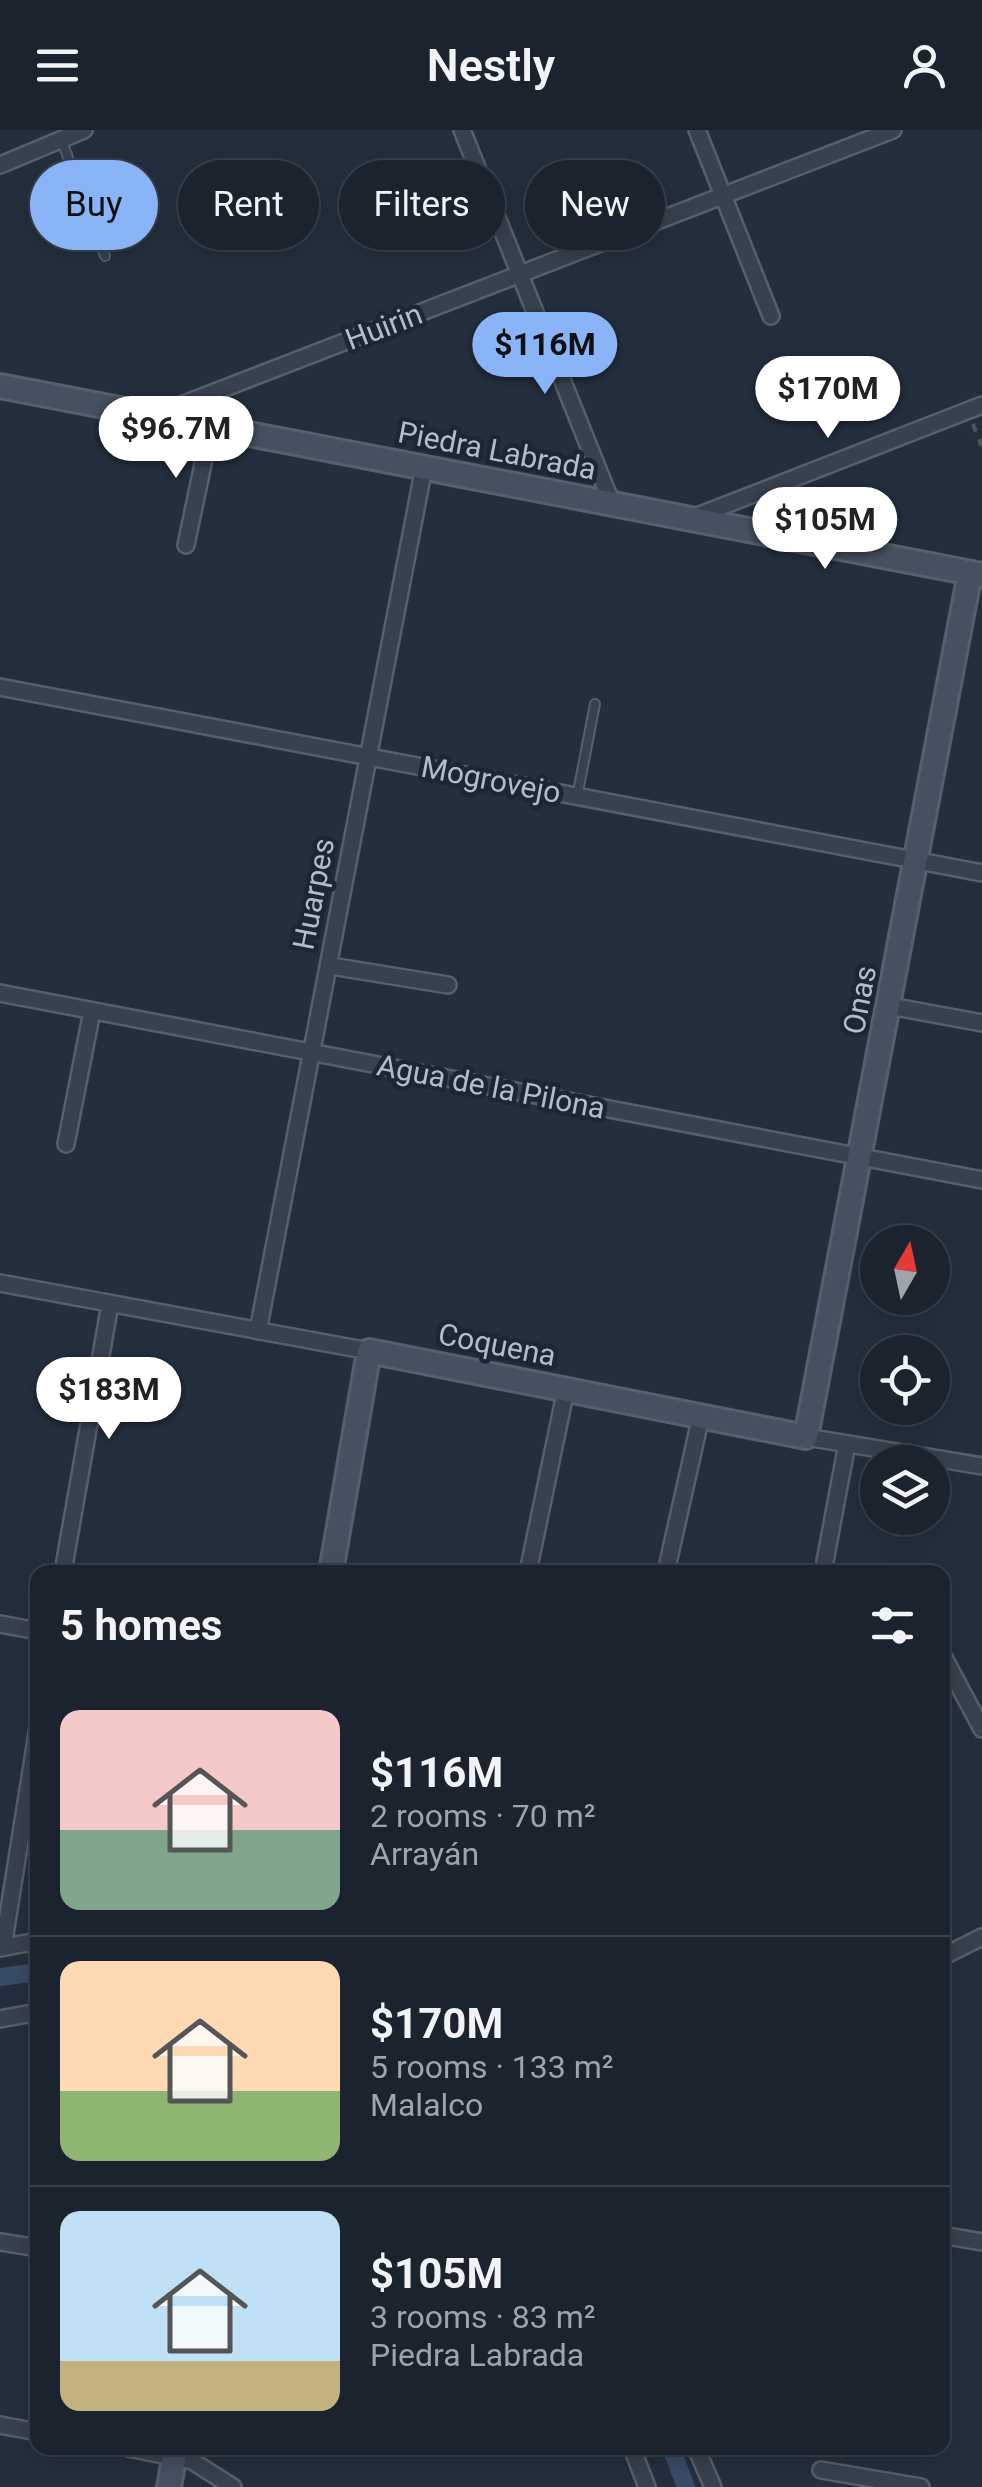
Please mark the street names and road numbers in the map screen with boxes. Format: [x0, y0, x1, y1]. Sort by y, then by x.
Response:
street label: Huirin [341, 296, 427, 357]
street label: Piedra Labrada [395, 414, 599, 487]
street label: Mogrovejo [418, 749, 564, 810]
street label: Huarpes [286, 835, 341, 953]
street label: Onas [836, 963, 883, 1037]
street label: Agua de la Pilona [374, 1047, 608, 1126]
street label: Coquena [435, 1316, 559, 1373]

